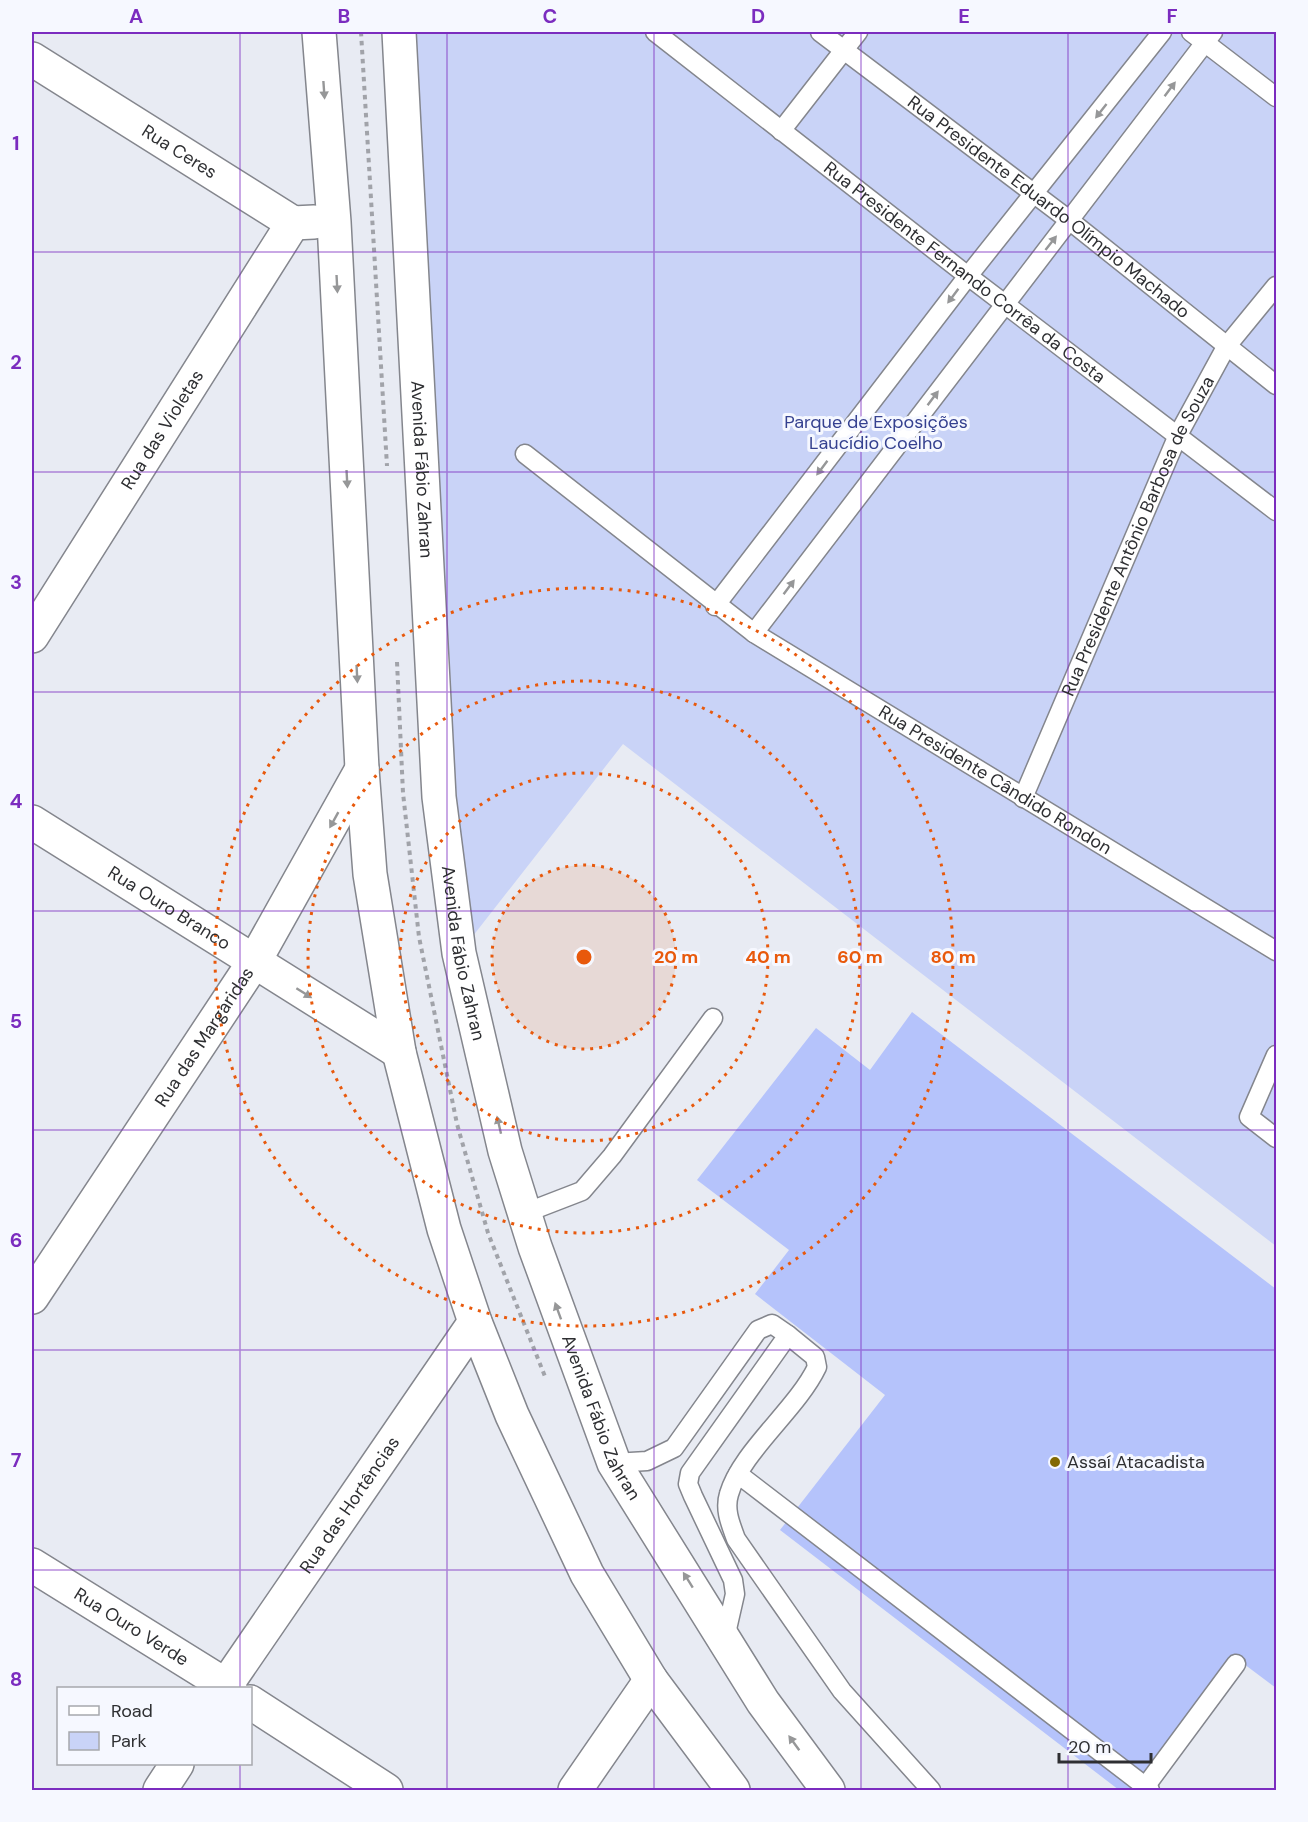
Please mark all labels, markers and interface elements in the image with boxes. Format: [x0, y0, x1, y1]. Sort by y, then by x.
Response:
text: A [129, 3, 143, 29]
text: B [338, 3, 350, 29]
text: C [543, 3, 557, 29]
text: D [751, 3, 765, 29]
text: E [958, 3, 970, 29]
text: F [1166, 3, 1178, 29]
one-way arrow [319, 80, 328, 99]
one-way arrow [1164, 81, 1176, 96]
street label: Rua Presidente Eduardo Olímpio Machado [903, 90, 1195, 324]
one-way arrow [1094, 103, 1107, 119]
street label: Rua Ceres [137, 119, 221, 184]
text: 1 [12, 130, 20, 156]
street label: Rua Presidente Fernando Corrêa da Costa [819, 156, 1110, 389]
one-way arrow [1045, 236, 1057, 251]
one-way arrow [333, 275, 342, 294]
one-way arrow [948, 289, 960, 304]
text: 2 [10, 349, 22, 375]
street label: Rua das Violetas [115, 365, 209, 494]
street label: Rua Presidente Antônio Barbosa de Souza [1056, 372, 1220, 700]
street label: Avenida Fábio Zahran [405, 380, 438, 559]
one-way arrow [926, 390, 939, 406]
park label: Parque de Exposições Laucídio Coelho [784, 410, 968, 455]
one-way arrow [816, 460, 828, 475]
one-way arrow [343, 470, 352, 489]
text: 3 [10, 569, 22, 595]
one-way arrow [783, 579, 795, 594]
one-way arrow [353, 664, 362, 683]
street label: Rua Presidente Cândido Rondon [874, 700, 1116, 860]
text: 4 [10, 788, 23, 814]
one-way arrow [328, 812, 339, 828]
street label: Rua Ouro Branco [103, 861, 235, 955]
street label: Avenida Fábio Zahran [436, 864, 491, 1043]
text: 20 m [654, 945, 698, 969]
text: 40 m [745, 945, 791, 969]
text: 60 m [837, 945, 883, 969]
text: 80 m [930, 945, 976, 969]
centre of rings [574, 947, 594, 967]
street label: Rua das Margaridas [149, 962, 259, 1111]
one-way arrow [296, 988, 312, 999]
text: 5 [10, 1008, 22, 1034]
one-way arrow [494, 1116, 504, 1134]
text: 6 [10, 1227, 22, 1253]
one-way arrow [553, 1302, 563, 1320]
street label: Avenida Fábio Zahran [556, 1331, 646, 1505]
street label: Rua das Hortências [294, 1432, 405, 1578]
text: 7 [11, 1447, 22, 1473]
place label: Assaí Atacadista [1067, 1450, 1205, 1474]
marker: Assaí Atacadista [1048, 1455, 1062, 1469]
one-way arrow [682, 1571, 693, 1588]
street label: Rua Ouro Verde [70, 1582, 193, 1671]
text: 8 [10, 1666, 22, 1692]
legend [57, 1687, 252, 1765]
text: Road [111, 1699, 153, 1723]
scale bar [1059, 1726, 1150, 1764]
text: Park [111, 1729, 147, 1753]
text: 20 m [1068, 1735, 1111, 1759]
one-way arrow [788, 1736, 800, 1751]

